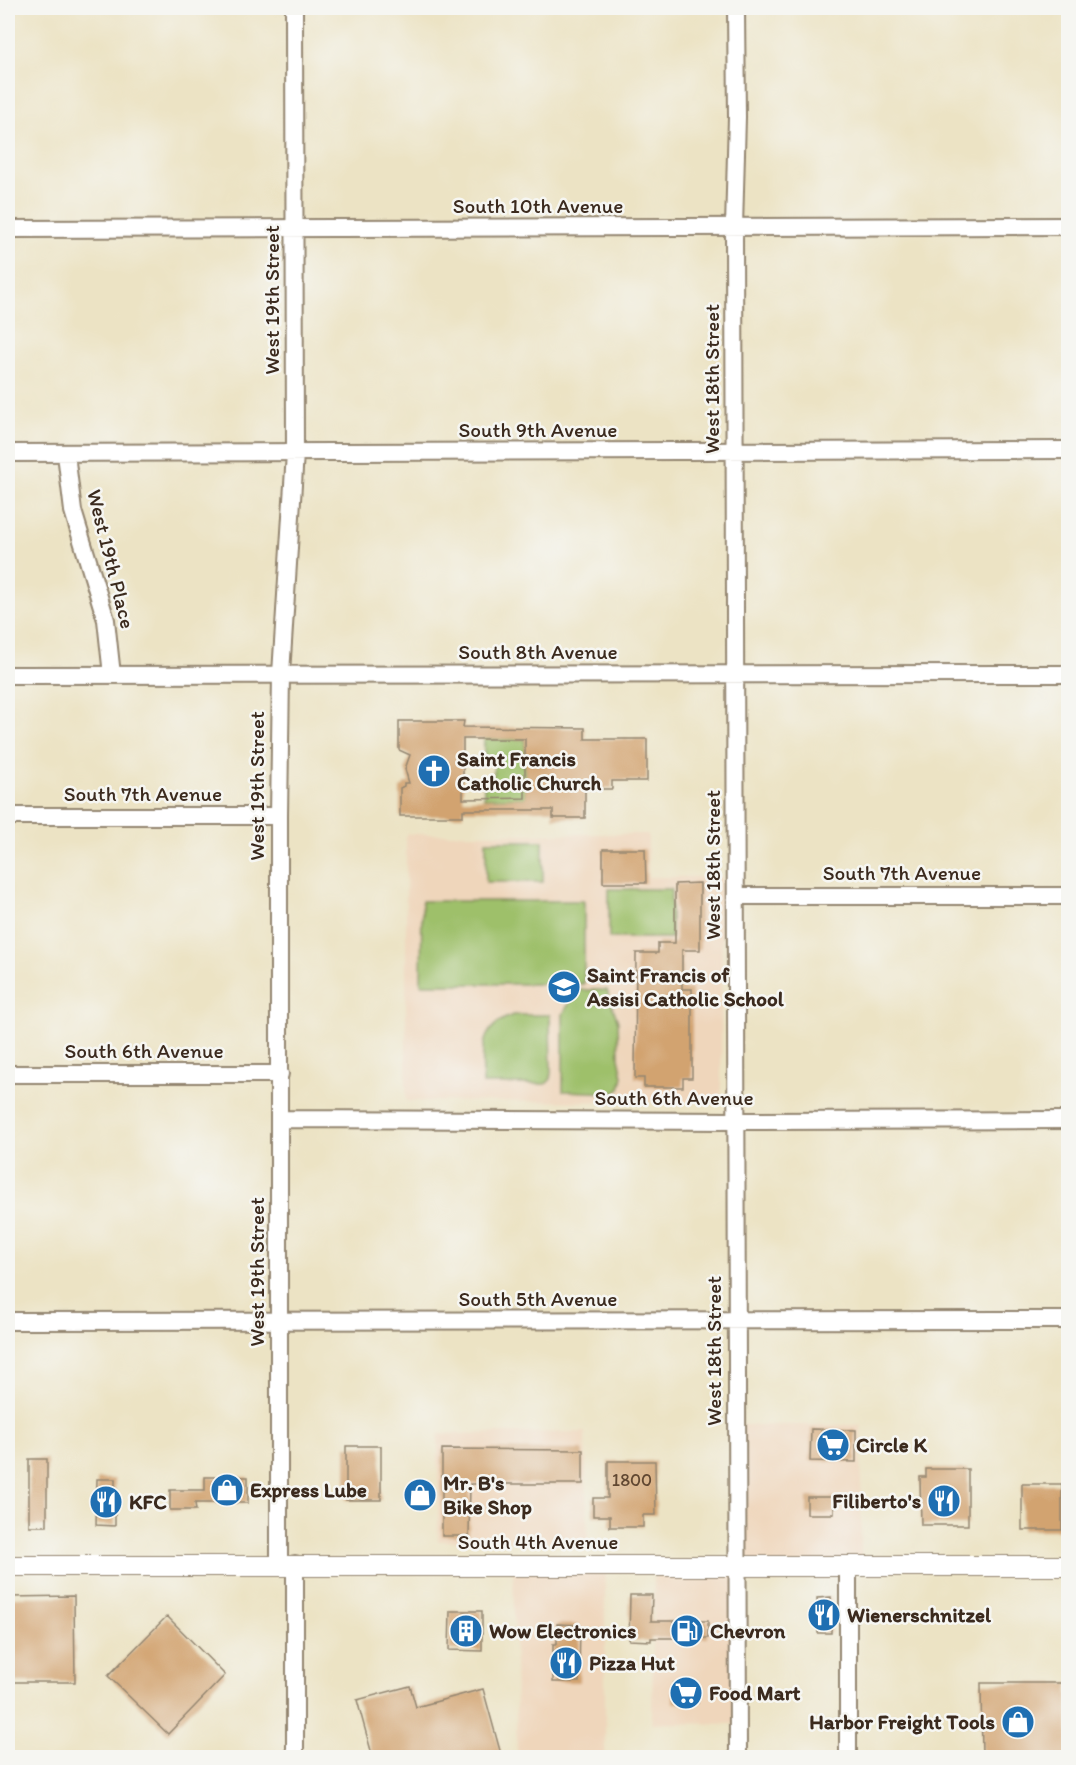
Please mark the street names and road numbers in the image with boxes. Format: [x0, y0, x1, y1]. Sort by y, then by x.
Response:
street label: South 10th Avenue [453, 193, 623, 218]
street label: West 19th Street [259, 225, 284, 375]
street label: West 18th Street [699, 304, 724, 454]
street label: South 9th Avenue [459, 417, 617, 442]
street label: West 19th Place [82, 487, 141, 631]
street label: South 8th Avenue [458, 639, 618, 664]
street label: West 19th Street [244, 711, 269, 861]
street label: South 7th Avenue [64, 781, 222, 806]
street label: West 18th Street [700, 790, 725, 940]
street label: South 7th Avenue [823, 860, 981, 885]
street label: South 6th Avenue [64, 1038, 224, 1063]
street label: South 6th Avenue [594, 1085, 754, 1110]
street label: West 19th Street [244, 1197, 269, 1347]
street label: West 18th Street [701, 1276, 726, 1426]
street label: South 5th Avenue [459, 1286, 618, 1311]
street label: South 4th Avenue [458, 1529, 618, 1554]

